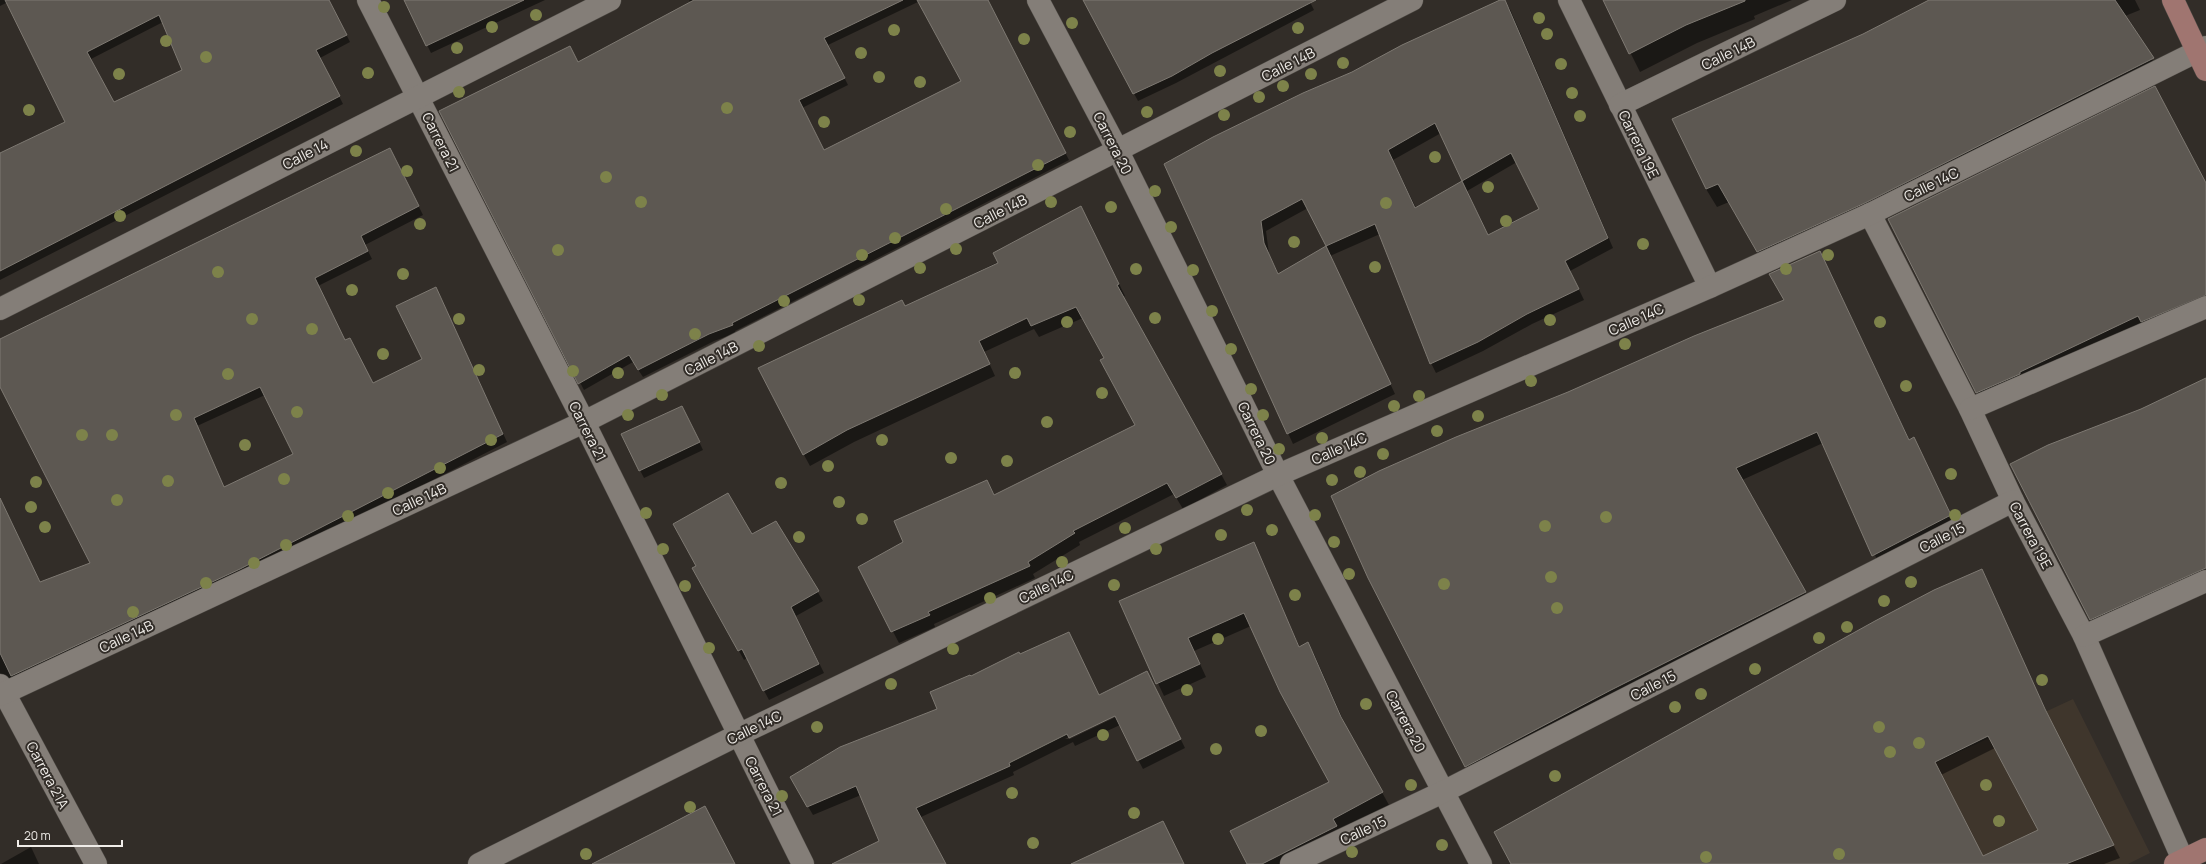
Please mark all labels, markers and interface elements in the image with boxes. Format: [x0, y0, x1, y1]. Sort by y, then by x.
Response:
street label: Calle 14B [1698, 32, 1758, 74]
street label: Calle 14B [1258, 42, 1318, 86]
street label: Carrera 19E [1614, 107, 1664, 181]
street label: Carrera 20 [1089, 108, 1137, 178]
street label: Carrera 21 [418, 109, 464, 175]
street label: Calle 14 [279, 134, 331, 174]
street label: Calle 14C [1900, 163, 1962, 205]
street label: Calle 14B [970, 189, 1030, 233]
street label: Calle 14C [1605, 298, 1667, 340]
street label: Calle 14B [681, 336, 741, 380]
street label: Carrera 21 [565, 398, 611, 464]
street label: Carrera 20 [1234, 398, 1280, 468]
street label: Calle 14C [1308, 427, 1370, 469]
street label: Calle 14B [389, 478, 449, 520]
street label: Carrera 19E [2005, 498, 2057, 572]
street label: Calle 15 [1916, 517, 1968, 557]
street label: Calle 14C [1015, 565, 1077, 607]
street label: Calle 14B [96, 615, 156, 657]
street label: Calle 15 [1627, 665, 1679, 705]
street label: Carrera 20 [1382, 687, 1430, 755]
street label: Calle 14C [723, 706, 785, 748]
street label: Carrera 21A [22, 738, 74, 812]
street label: Carrera 21 [741, 753, 787, 819]
street label: Calle 15 [1337, 811, 1389, 849]
scale bar [18, 822, 122, 848]
text: 20 m [24, 827, 51, 844]

